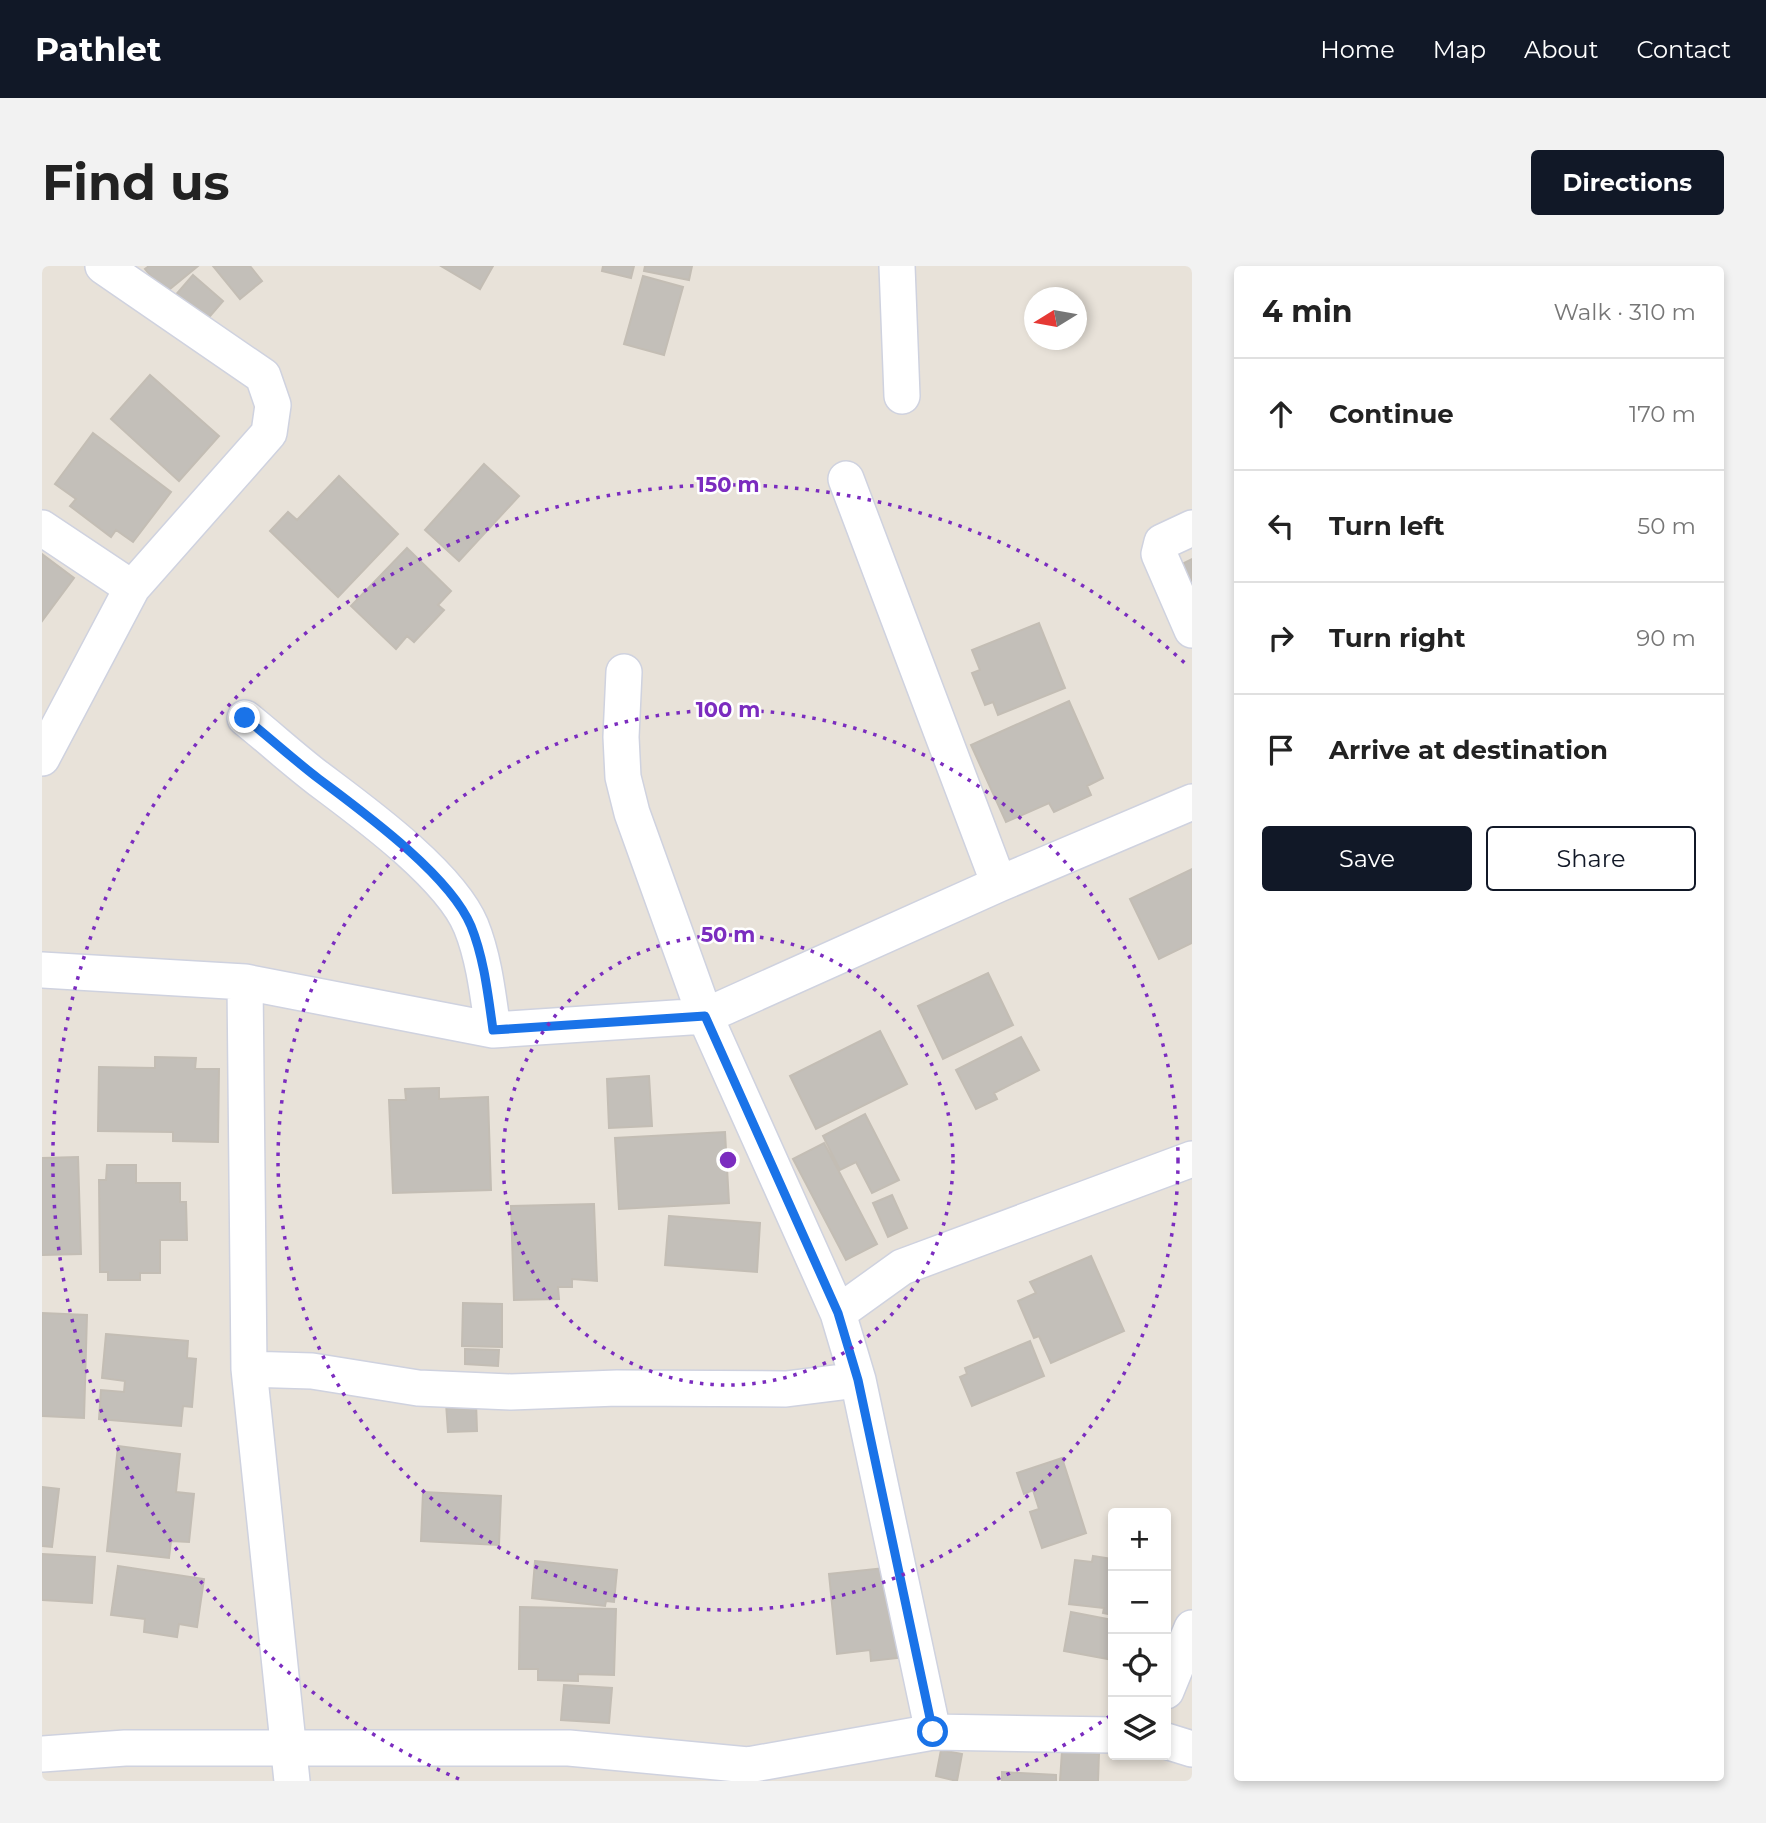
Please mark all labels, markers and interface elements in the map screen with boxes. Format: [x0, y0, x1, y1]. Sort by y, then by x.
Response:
text: Pathlet [35, 29, 161, 69]
text: Home [1320, 35, 1395, 64]
text: Map [1433, 35, 1486, 64]
text: About [1524, 35, 1598, 64]
text: Contact [1636, 35, 1731, 64]
button: Directions [1531, 150, 1724, 215]
text: Find us [42, 153, 230, 212]
north arrow [1024, 287, 1087, 350]
text: 4 min [1262, 293, 1352, 330]
text: Walk · 310 m [1553, 298, 1696, 326]
icon: ahead [1262, 395, 1300, 433]
text: Continue [1329, 398, 1454, 430]
text: 170 m [1629, 400, 1696, 428]
text: 150 m [697, 472, 759, 497]
icon: left [1262, 507, 1300, 545]
text: Turn left [1329, 510, 1445, 542]
text: 50 m [1637, 512, 1696, 540]
icon: right [1262, 619, 1300, 657]
text: Turn right [1329, 622, 1465, 654]
text: 90 m [1636, 624, 1696, 652]
text: 100 m [696, 697, 760, 722]
route end [229, 702, 260, 733]
icon: arrive [1262, 731, 1300, 769]
text: Arrive at destination [1329, 734, 1608, 766]
button: Save [1262, 826, 1472, 891]
button: Share [1486, 826, 1696, 891]
text: 50 m [701, 922, 755, 947]
centre of rings [716, 1148, 740, 1172]
map controls [1108, 1508, 1171, 1760]
button: + [1108, 1508, 1171, 1571]
button: − [1108, 1571, 1171, 1634]
button: locate [1108, 1634, 1171, 1697]
button: layers [1108, 1697, 1171, 1760]
route start [917, 1716, 948, 1747]

